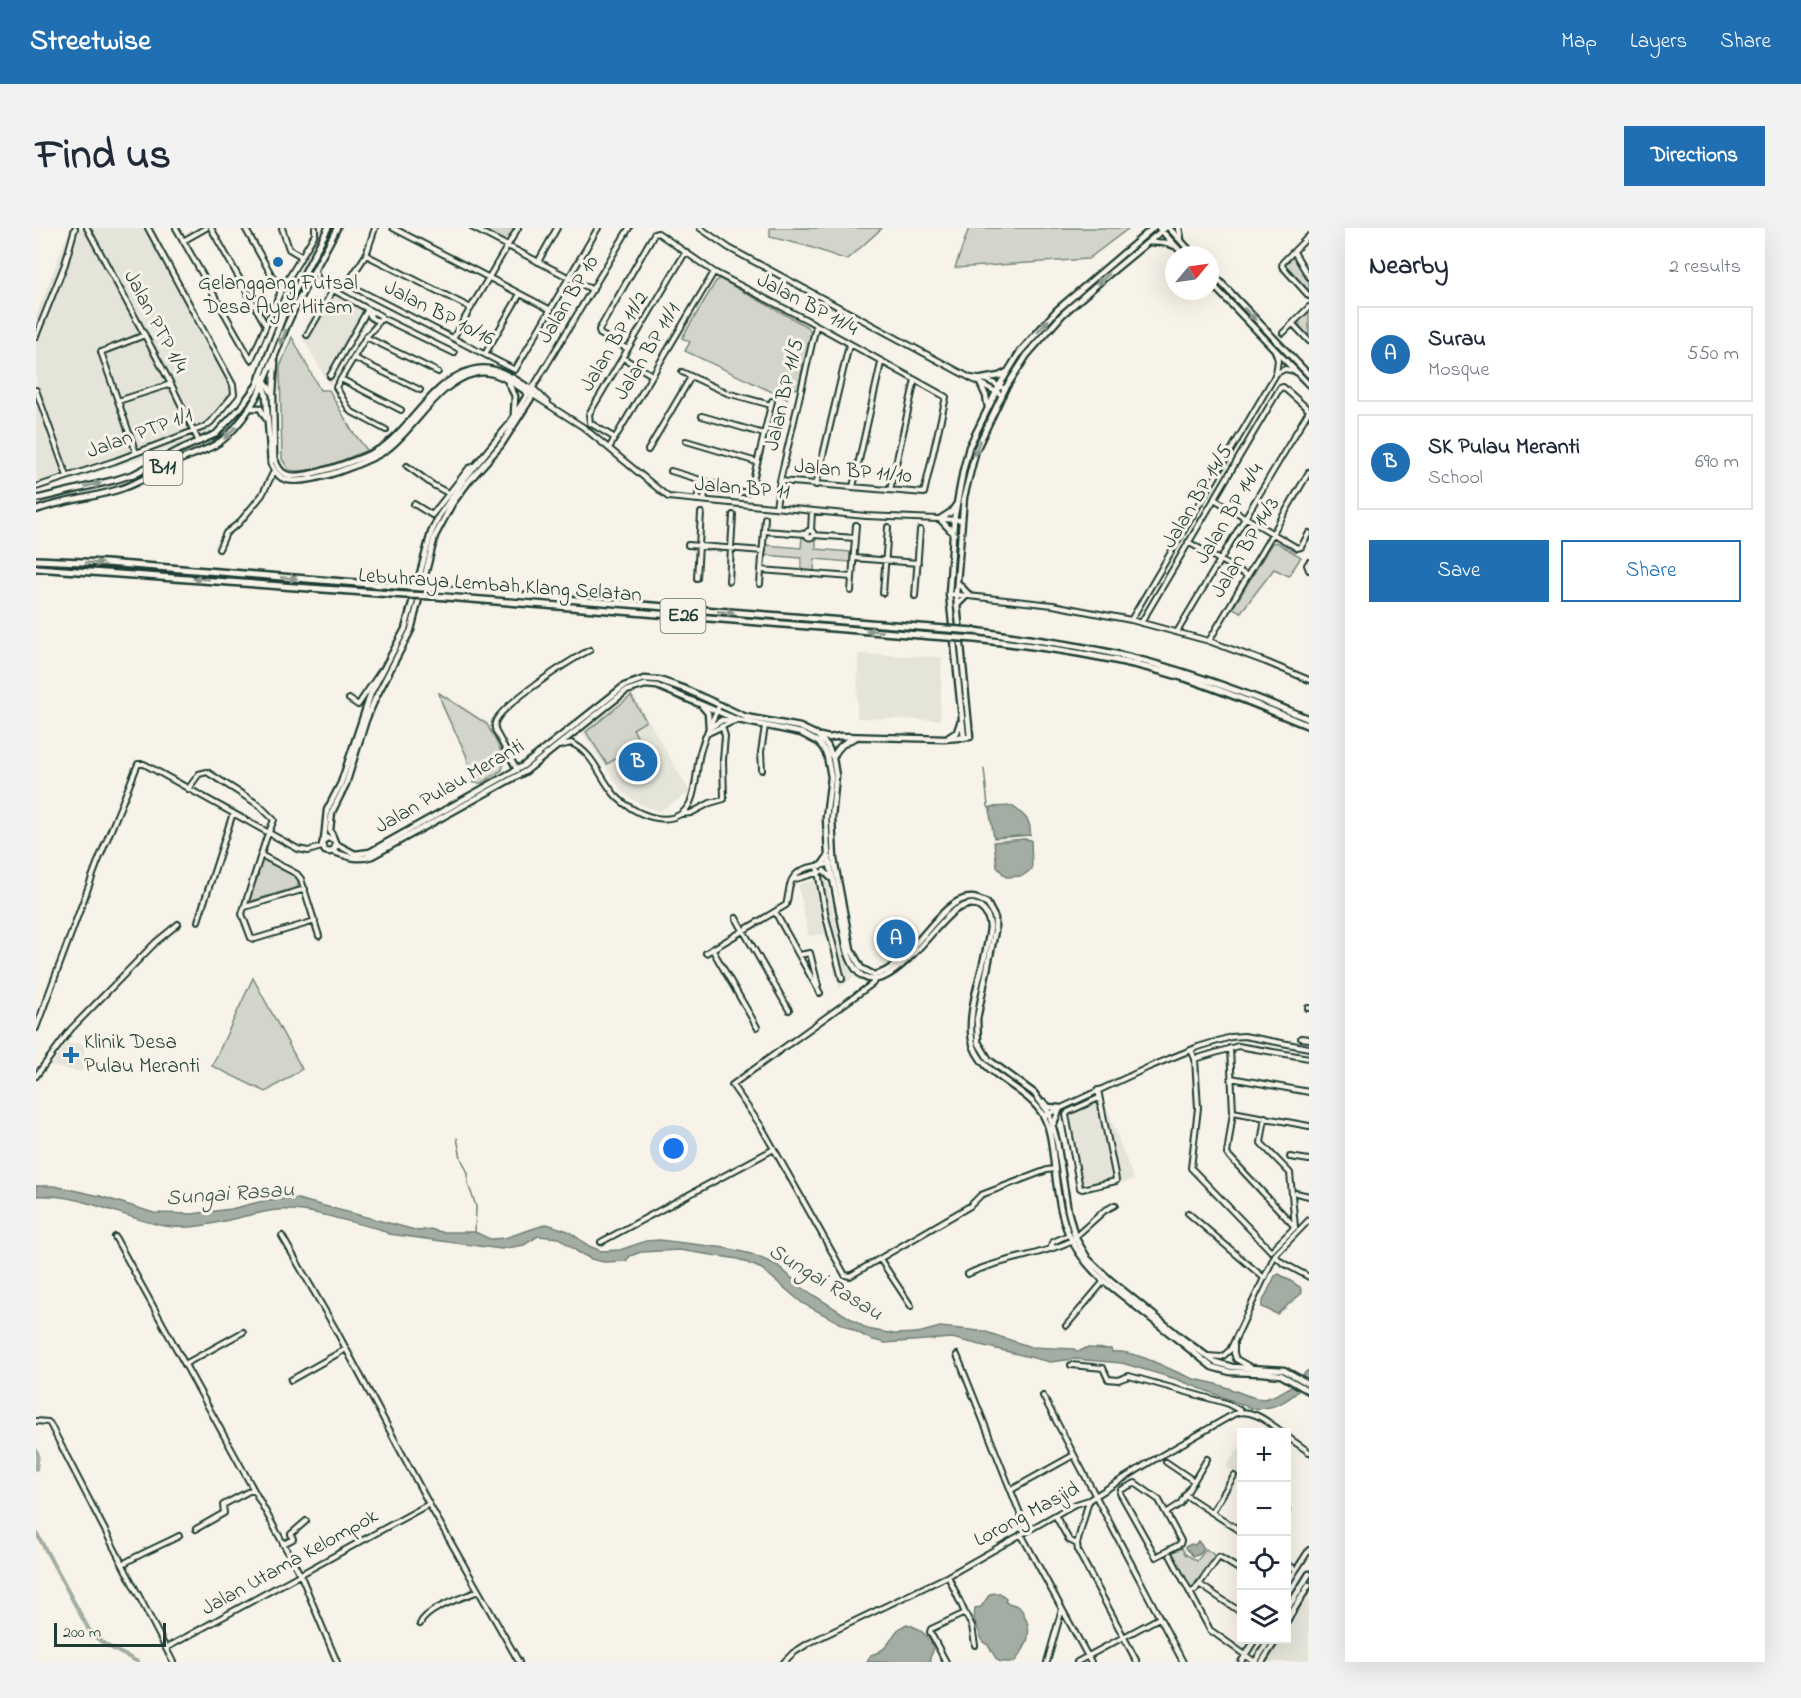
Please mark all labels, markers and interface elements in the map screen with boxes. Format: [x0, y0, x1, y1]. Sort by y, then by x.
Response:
text: Streetwise [30, 22, 151, 63]
text: Map [1561, 27, 1597, 57]
text: Layers [1630, 27, 1687, 57]
text: Share [1720, 27, 1771, 57]
text: Find us [36, 126, 171, 187]
button: Directions [1624, 126, 1765, 186]
north arrow [1165, 246, 1219, 300]
text: Nearby [1369, 248, 1448, 286]
street label: Jalan BP 10 [531, 250, 607, 350]
text: 2 results [1669, 253, 1741, 282]
marker: Gelanggang Futsal Desa Ayer Hitam [271, 255, 285, 269]
street label: Jalan PTP 1/4 [115, 265, 195, 379]
street label: Jalan BP 11/4 [751, 266, 863, 344]
place label: Gelanggang Futsal Desa Ayer Hitam [198, 269, 358, 325]
one-way arrow [1096, 272, 1111, 285]
street label: Jalan BP 10/16 [378, 273, 500, 355]
street label: Jalan BP 11/2 [573, 286, 657, 398]
street label: Jalan BP 11/1 [607, 297, 689, 406]
one-way arrow [1243, 306, 1257, 320]
one-way arrow [1036, 318, 1050, 333]
text: Surau [1428, 324, 1486, 356]
one-way arrow [277, 328, 287, 346]
street label: Jalan BP 11/5 [758, 336, 812, 454]
text: A [1384, 340, 1397, 369]
text: 550 m [1687, 340, 1739, 369]
text: Mosque [1428, 356, 1489, 385]
street label: Jalan PTP 1/1 [83, 401, 198, 467]
one-way arrow [223, 425, 237, 439]
text: SK Pulau Meranti [1428, 432, 1580, 464]
one-way arrow [972, 439, 982, 457]
street label: Jalan BP 14/5 [1155, 439, 1241, 555]
text: B [1384, 448, 1397, 477]
text: 690 m [1695, 448, 1739, 477]
road number: B11 [144, 451, 182, 485]
street label: Jalan BP 11/10 [793, 452, 913, 492]
street label: Jalan BP 14/4 [1188, 458, 1272, 570]
text: School [1428, 464, 1483, 493]
street label: Jalan BP 11 [693, 470, 791, 508]
one-way arrow [84, 480, 102, 490]
street label: Jalan BP 14/3 [1204, 492, 1288, 604]
button: Save [1369, 540, 1549, 602]
button: Share [1561, 540, 1741, 602]
one-way arrow [85, 558, 104, 567]
street label: Lebuhraya Lembah Klang Selatan [357, 561, 643, 613]
one-way arrow [279, 573, 298, 583]
one-way arrow [192, 575, 211, 584]
road number: E26 [660, 599, 706, 633]
one-way arrow [716, 607, 735, 617]
one-way arrow [864, 626, 883, 636]
street label: Jalan Pulau Meranti [370, 732, 530, 842]
pin: B [618, 740, 658, 784]
pin: A [876, 916, 916, 962]
place label: Klinik Desa Pulau Meranti [84, 1028, 200, 1082]
marker: Klinik Desa Pulau Meranti [62, 1046, 80, 1064]
your location [659, 1134, 688, 1163]
water label: Sungai Rasau [165, 1175, 296, 1215]
water label: Sungai Rasau [762, 1236, 889, 1330]
map controls [1237, 1428, 1291, 1644]
button: + [1237, 1428, 1291, 1482]
street label: Lorong Masjid [969, 1474, 1086, 1557]
button: − [1237, 1482, 1291, 1536]
street label: Jalan Utama Kelompok [196, 1502, 384, 1624]
button: locate [1237, 1536, 1291, 1590]
button: layers [1237, 1590, 1291, 1644]
scale bar [54, 1620, 166, 1648]
text: 200 m [63, 1621, 101, 1645]

